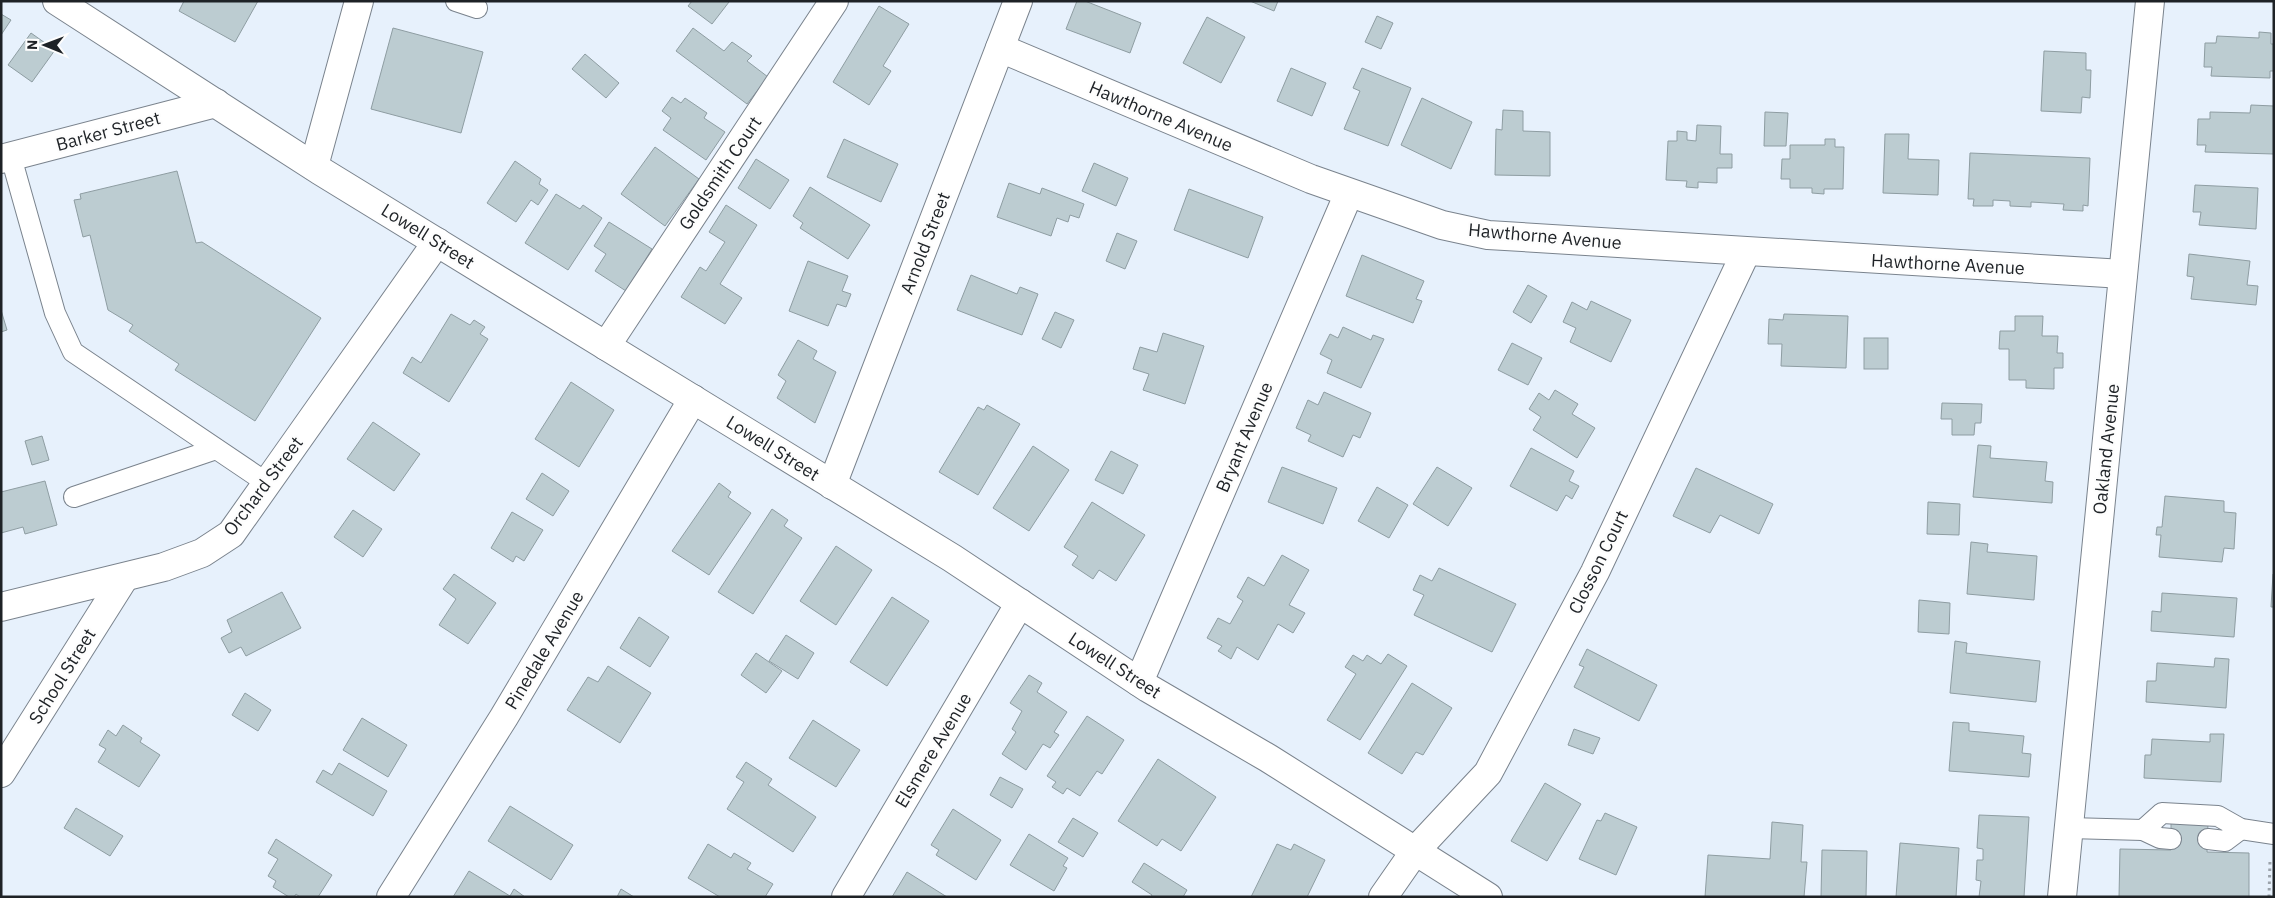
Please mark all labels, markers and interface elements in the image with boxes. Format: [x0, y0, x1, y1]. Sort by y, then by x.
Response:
north arrow [20, 20, 70, 70]
text: N [23, 40, 41, 50]
street label: Hawthorne Avenue [1086, 75, 1236, 157]
street label: Barker Street [53, 106, 163, 156]
street label: Goldsmith Court [674, 112, 766, 234]
street label: Arnold Street [895, 189, 955, 297]
street label: Lowell Street [377, 198, 479, 274]
street label: Hawthorne Avenue [1467, 218, 1623, 254]
street label: Hawthorne Avenue [1871, 248, 2026, 280]
street label: Bryant Avenue [1210, 378, 1278, 496]
street label: Oakland Avenue [2088, 382, 2124, 516]
street label: Lowell Street [722, 410, 824, 486]
street label: Orchard Street [218, 432, 308, 540]
street label: Closson Court [1563, 506, 1633, 618]
street label: Pinedale Avenue [499, 586, 589, 714]
street label: School Street [24, 624, 100, 728]
street label: Lowell Street [1064, 627, 1166, 703]
street label: Elsmere Avenue [890, 688, 977, 812]

